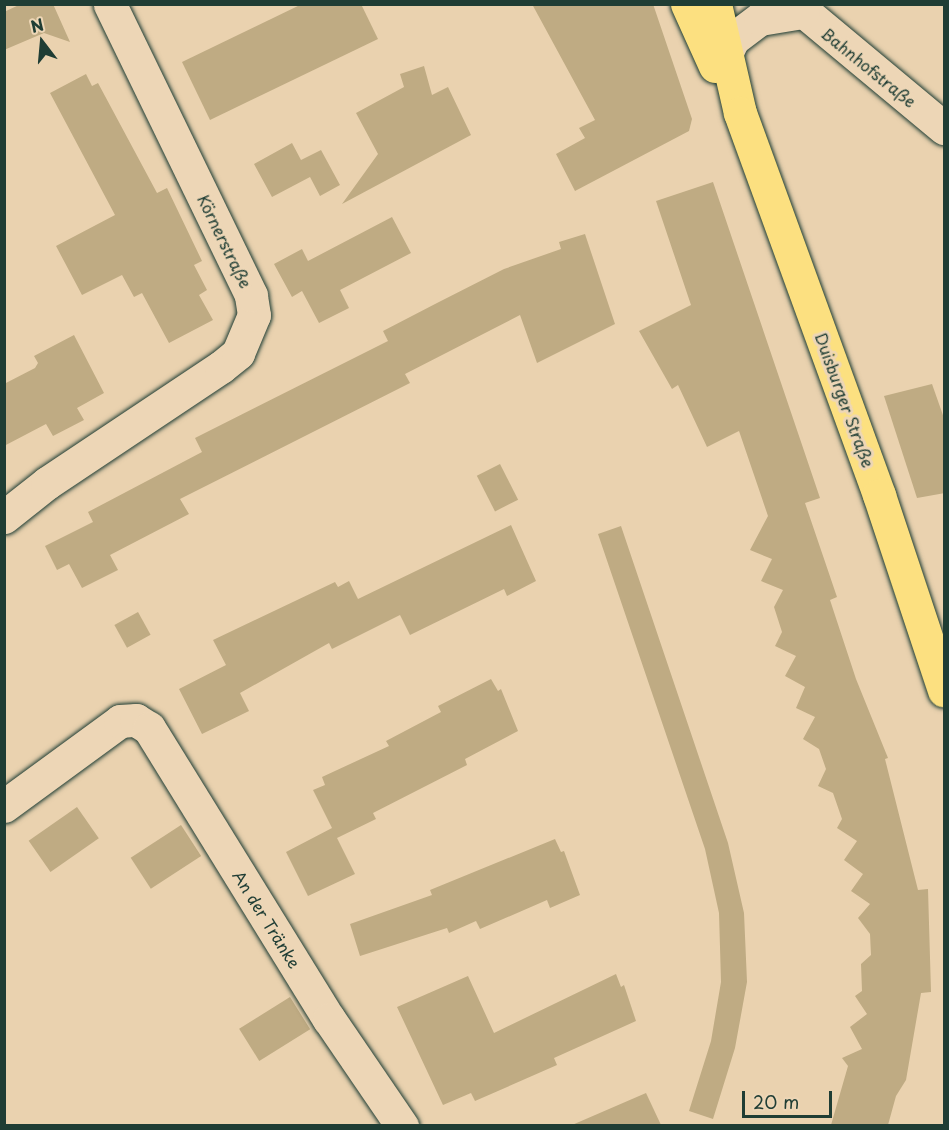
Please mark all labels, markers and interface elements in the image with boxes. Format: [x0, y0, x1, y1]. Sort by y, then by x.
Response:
text: N [28, 11, 46, 38]
north arrow [12, 12, 72, 72]
street label: Bahnhofstraße [818, 23, 920, 111]
street label: Körnerstraße [194, 191, 256, 291]
street label: Duisburger Straße [812, 330, 878, 470]
street label: An der Tränke [229, 867, 305, 971]
scale bar [745, 1079, 835, 1117]
text: 20 m [753, 1088, 799, 1115]

